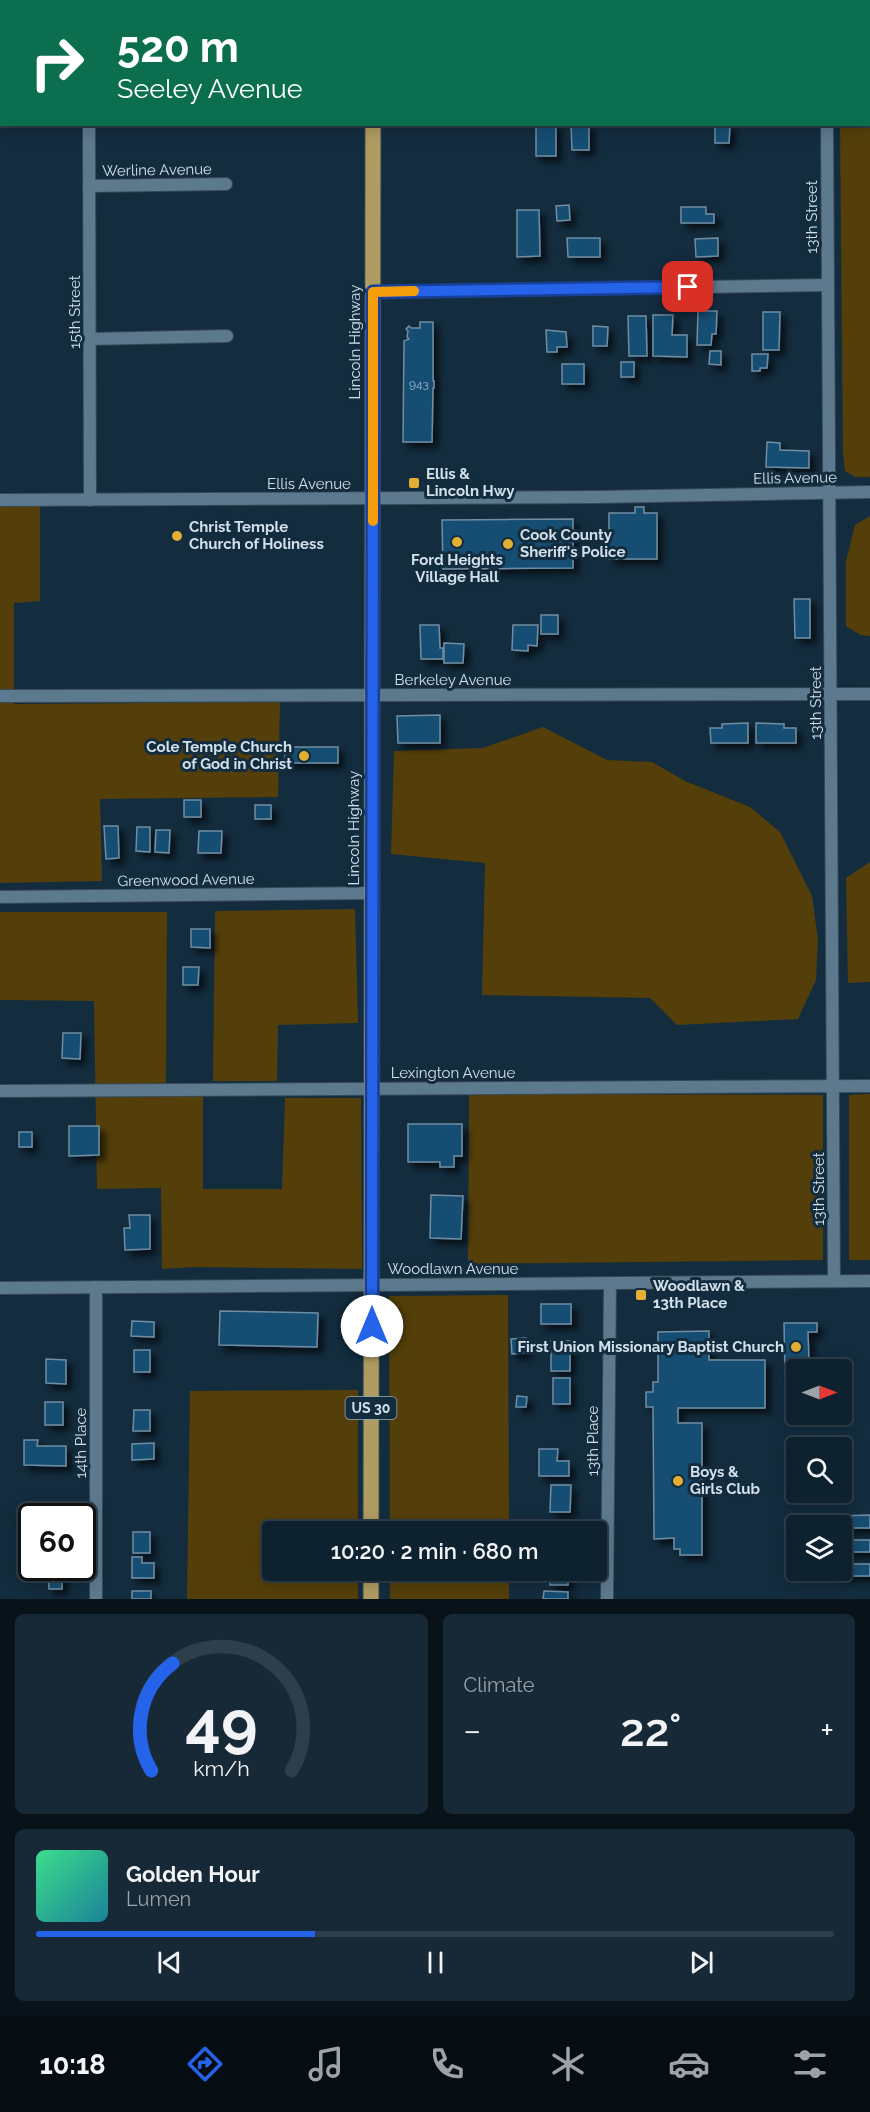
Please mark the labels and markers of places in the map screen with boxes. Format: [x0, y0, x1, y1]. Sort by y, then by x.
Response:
pin [662, 261, 713, 312]
place label: Ellis & Lincoln Hwy [426, 465, 515, 500]
marker: Ellis & Lincoln Hwy [407, 476, 421, 490]
place label: Christ Temple Church of Holiness [189, 518, 324, 553]
place label: Cook County Sheriff's Police [520, 526, 625, 561]
marker: Christ Temple Church of Holiness [170, 529, 184, 543]
marker: Ford Heights Village Hall [450, 535, 464, 549]
marker: Cook County Sheriff's Police [501, 537, 515, 551]
place label: Ford Heights Village Hall [411, 551, 503, 586]
place label: Cole Temple Church of God in Christ [146, 738, 292, 773]
marker: Cole Temple Church of God in Christ [297, 749, 311, 763]
place label: Woodlawn & 13th Place [653, 1277, 745, 1312]
marker: Woodlawn & 13th Place [634, 1288, 648, 1302]
place label: First Union Missionary Baptist Church [517, 1338, 784, 1356]
marker: First Union Missionary Baptist Church [789, 1340, 803, 1354]
place label: Boys & Girls Club [690, 1463, 761, 1498]
marker: Boys & Girls Club [671, 1474, 685, 1488]

